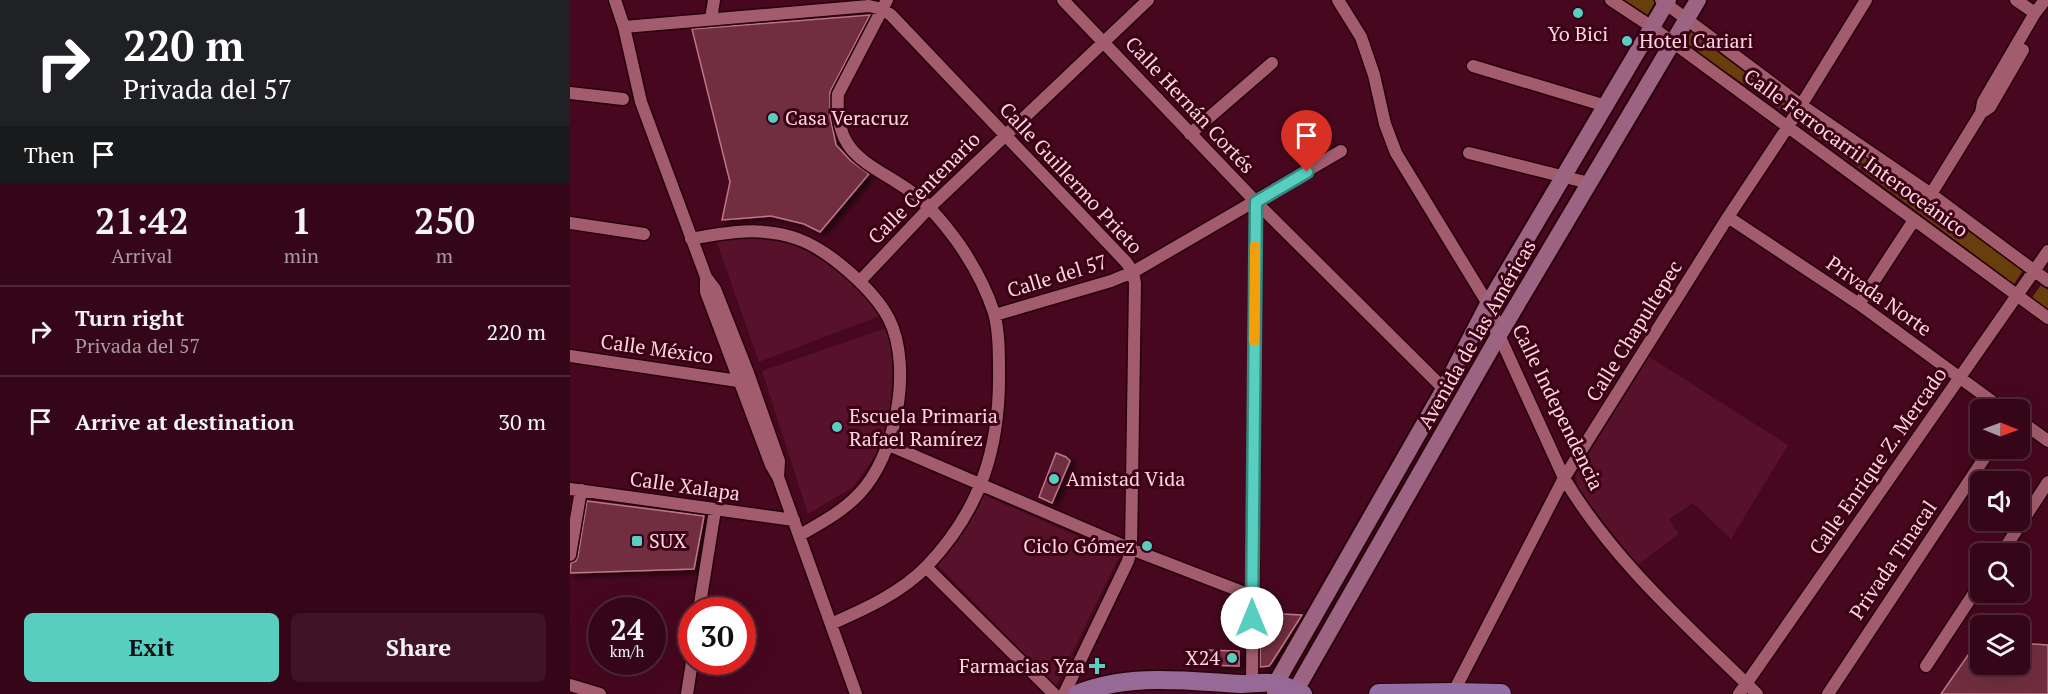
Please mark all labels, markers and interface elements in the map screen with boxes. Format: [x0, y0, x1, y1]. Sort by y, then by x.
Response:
marker: Yo Bici [1571, 6, 1585, 20]
text: 220 m [123, 17, 244, 73]
place label: Yo Bici [1548, 20, 1608, 47]
icon: right [24, 24, 102, 102]
place label: Hotel Cariari [1639, 27, 1753, 54]
street label: Calle Hernán Cortés [1120, 30, 1261, 179]
marker: Hotel Cariari [1620, 34, 1634, 48]
street label: Calle Ferrocarril Interoceánico [1739, 62, 1974, 243]
text: Privada del 57 [123, 71, 292, 107]
street label: Calle Guillermo Prieto [994, 96, 1149, 259]
place label: Casa Veracruz [785, 104, 909, 131]
pin [1281, 110, 1332, 172]
marker: Casa Veracruz [766, 111, 780, 125]
icon: arrive [1290, 119, 1323, 152]
street label: Calle Centenario [862, 126, 986, 250]
icon: arrive [87, 138, 120, 171]
text: Then [24, 140, 75, 169]
text: 21:42 [95, 197, 189, 244]
text: 1 [291, 197, 312, 244]
text: 250 [414, 197, 475, 244]
street label: Avenida de las Américas [1411, 234, 1542, 433]
text: Arrival [111, 242, 173, 269]
text: min [284, 242, 319, 269]
text: m [436, 242, 453, 269]
street label: Calle del 57 [1004, 248, 1110, 304]
street label: Privada Norte [1821, 249, 1937, 342]
street label: Calle Chapultepec [1579, 255, 1688, 406]
text: Turn right [75, 303, 184, 332]
icon: right [24, 315, 57, 348]
text: 220 m [486, 317, 546, 346]
street label: Calle Independencia [1506, 319, 1610, 494]
street label: Calle México [599, 327, 715, 370]
text: Privada del 57 [75, 332, 200, 359]
street label: Calle Enrique Z. Mercado [1803, 362, 1953, 560]
north arrow [1970, 399, 2030, 459]
map controls [1970, 399, 2030, 675]
place label: Escuela Primaria Rafael Ramírez [849, 402, 998, 452]
icon: arrive [24, 405, 57, 438]
text: Arrive at destination [75, 407, 294, 436]
text: 30 m [498, 407, 546, 436]
marker: Escuela Primaria Rafael Ramírez [830, 420, 844, 434]
street label: Calle Xalapa [628, 464, 742, 507]
place label: Amistad Vida [1066, 465, 1185, 492]
button: sound [1970, 471, 2030, 531]
marker: Amistad Vida [1047, 472, 1061, 486]
street label: Privada Tinacal [1843, 495, 1942, 624]
place label: SUX [649, 527, 687, 554]
place label: Ciclo Gómez [1023, 532, 1135, 559]
marker: SUX [630, 534, 644, 548]
marker: Ciclo Gómez [1140, 539, 1154, 553]
button: search [1970, 543, 2030, 603]
position arrow [1220, 586, 1284, 650]
speed limit sign: 30 [678, 597, 756, 675]
text: 24 [610, 609, 644, 649]
button: Exit [24, 613, 279, 682]
button: Share [291, 613, 546, 682]
button: layers [1970, 615, 2030, 675]
text: km/h [610, 641, 644, 661]
place label: X24 [1185, 644, 1220, 671]
marker: X24 [1225, 651, 1239, 665]
place label: Farmacias Yza [959, 652, 1085, 679]
marker: Farmacias Yza [1090, 659, 1104, 673]

